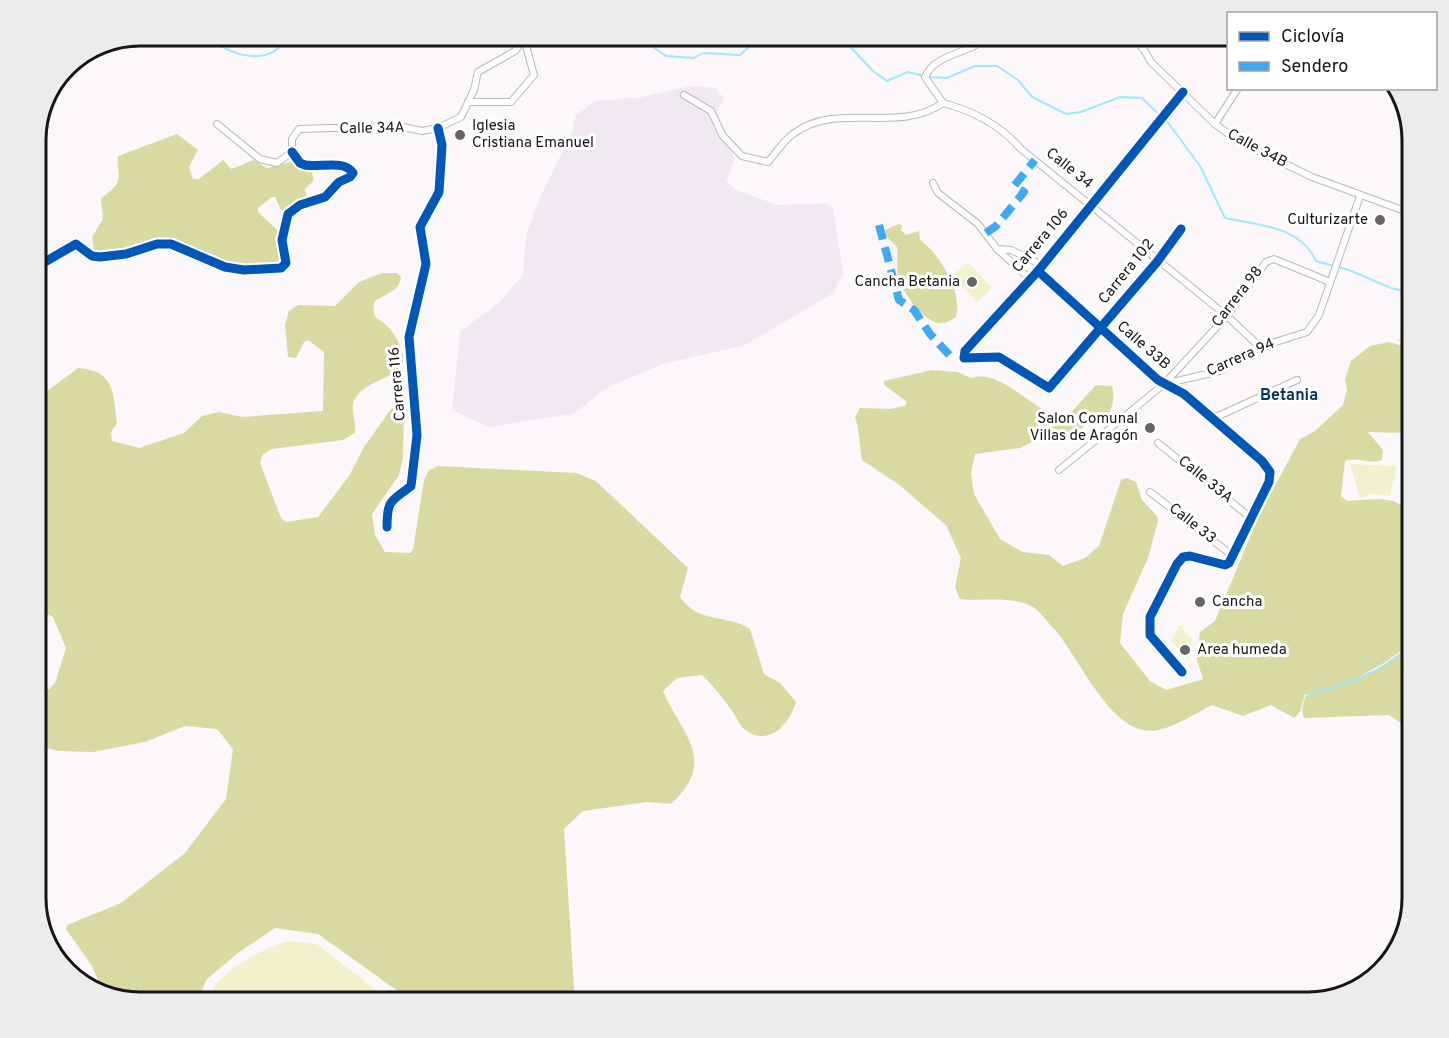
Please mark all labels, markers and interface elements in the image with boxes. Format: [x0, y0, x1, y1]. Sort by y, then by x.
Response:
legend [1227, 12, 1437, 90]
text: Ciclovía [1281, 26, 1344, 49]
text: Sendero [1281, 56, 1348, 79]
place label: Iglesia Cristiana Emanuel [472, 117, 594, 153]
street label: Calle 34A [339, 119, 405, 139]
street label: Calle 34B [1224, 125, 1290, 173]
marker: Iglesia Cristiana Emanuel [453, 128, 467, 142]
street label: Calle 34 [1041, 144, 1097, 194]
street label: Carrera 106 [1009, 205, 1073, 277]
place label: Culturizarte [1287, 211, 1368, 230]
marker: Culturizarte [1373, 213, 1387, 227]
street label: Carrera 102 [1095, 235, 1159, 309]
street label: Carrera 98 [1208, 263, 1268, 331]
place label: Cancha Betania [854, 273, 960, 292]
marker: Cancha Betania [965, 275, 979, 289]
street label: Calle 33B [1112, 318, 1174, 374]
street label: Carrera 94 [1204, 335, 1278, 381]
street label: Carrera 116 [385, 346, 411, 422]
district label: Betania [1260, 386, 1318, 406]
place label: Salon Comunal Villas de Aragón [1030, 410, 1138, 446]
marker: Salon Comunal Villas de Aragón [1143, 421, 1157, 435]
street label: Calle 33A [1174, 452, 1236, 508]
street label: Calle 33 [1164, 500, 1220, 548]
place label: Cancha [1212, 593, 1262, 612]
marker: Cancha [1193, 595, 1207, 609]
place label: Area humeda [1197, 641, 1287, 660]
marker: Area humeda [1178, 643, 1192, 657]

